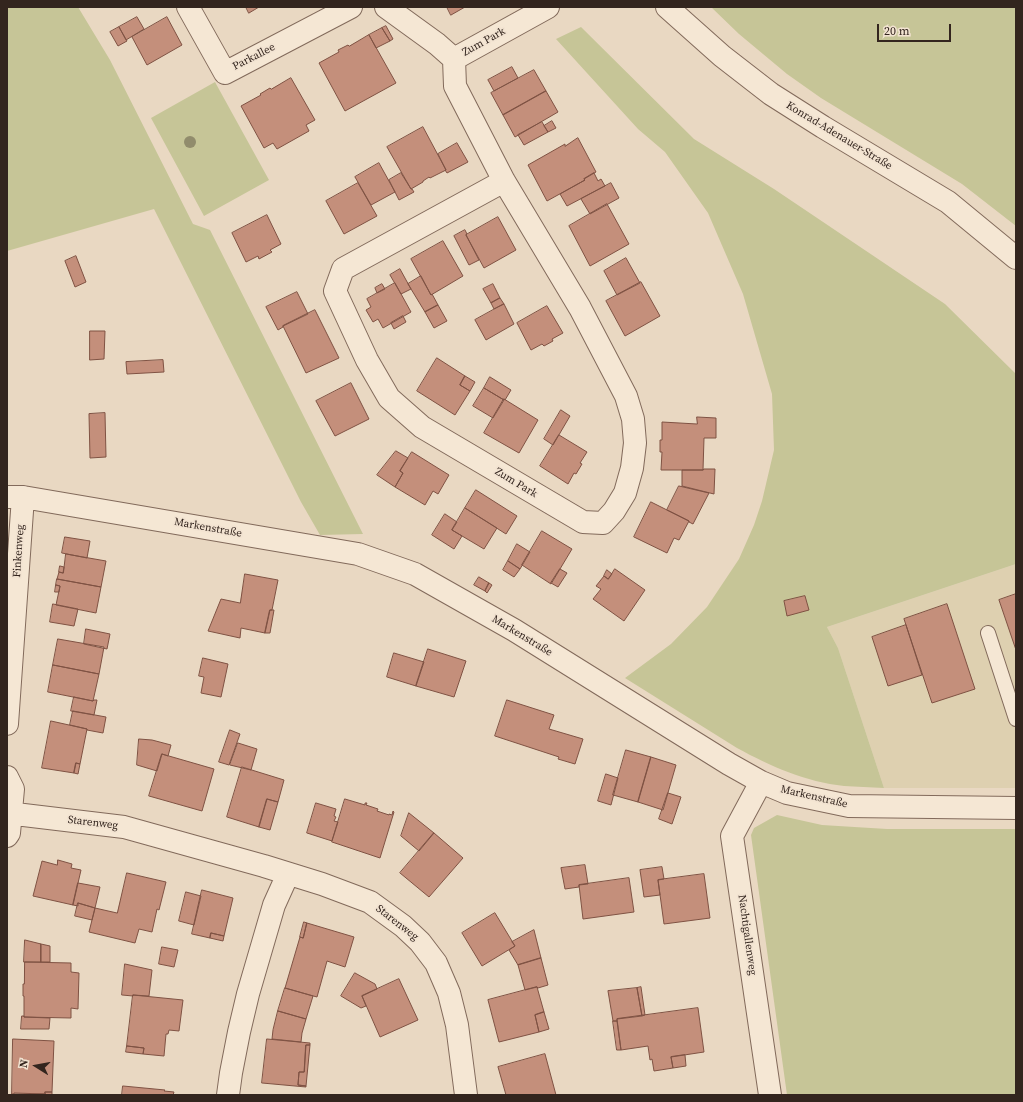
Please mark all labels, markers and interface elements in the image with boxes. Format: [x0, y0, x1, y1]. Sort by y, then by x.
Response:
scale bar [879, 16, 953, 42]
text: 20 m [884, 23, 910, 39]
street label: Zum Park [460, 25, 508, 59]
street label: Parkallee [231, 41, 277, 73]
street label: Konrad-Adenauer-Straße [784, 99, 894, 173]
street label: Zum Park [492, 465, 540, 501]
street label: Markenstraße [173, 516, 243, 540]
street label: Finkenweg [11, 524, 27, 578]
street label: Markenstraße [489, 613, 555, 659]
street label: Markenstraße [779, 783, 849, 811]
street label: Starenweg [67, 813, 119, 833]
street label: Nachtigallenweg [735, 894, 759, 976]
street label: Starenweg [373, 902, 421, 944]
north arrow [16, 1046, 56, 1086]
text: N [16, 1058, 32, 1069]

